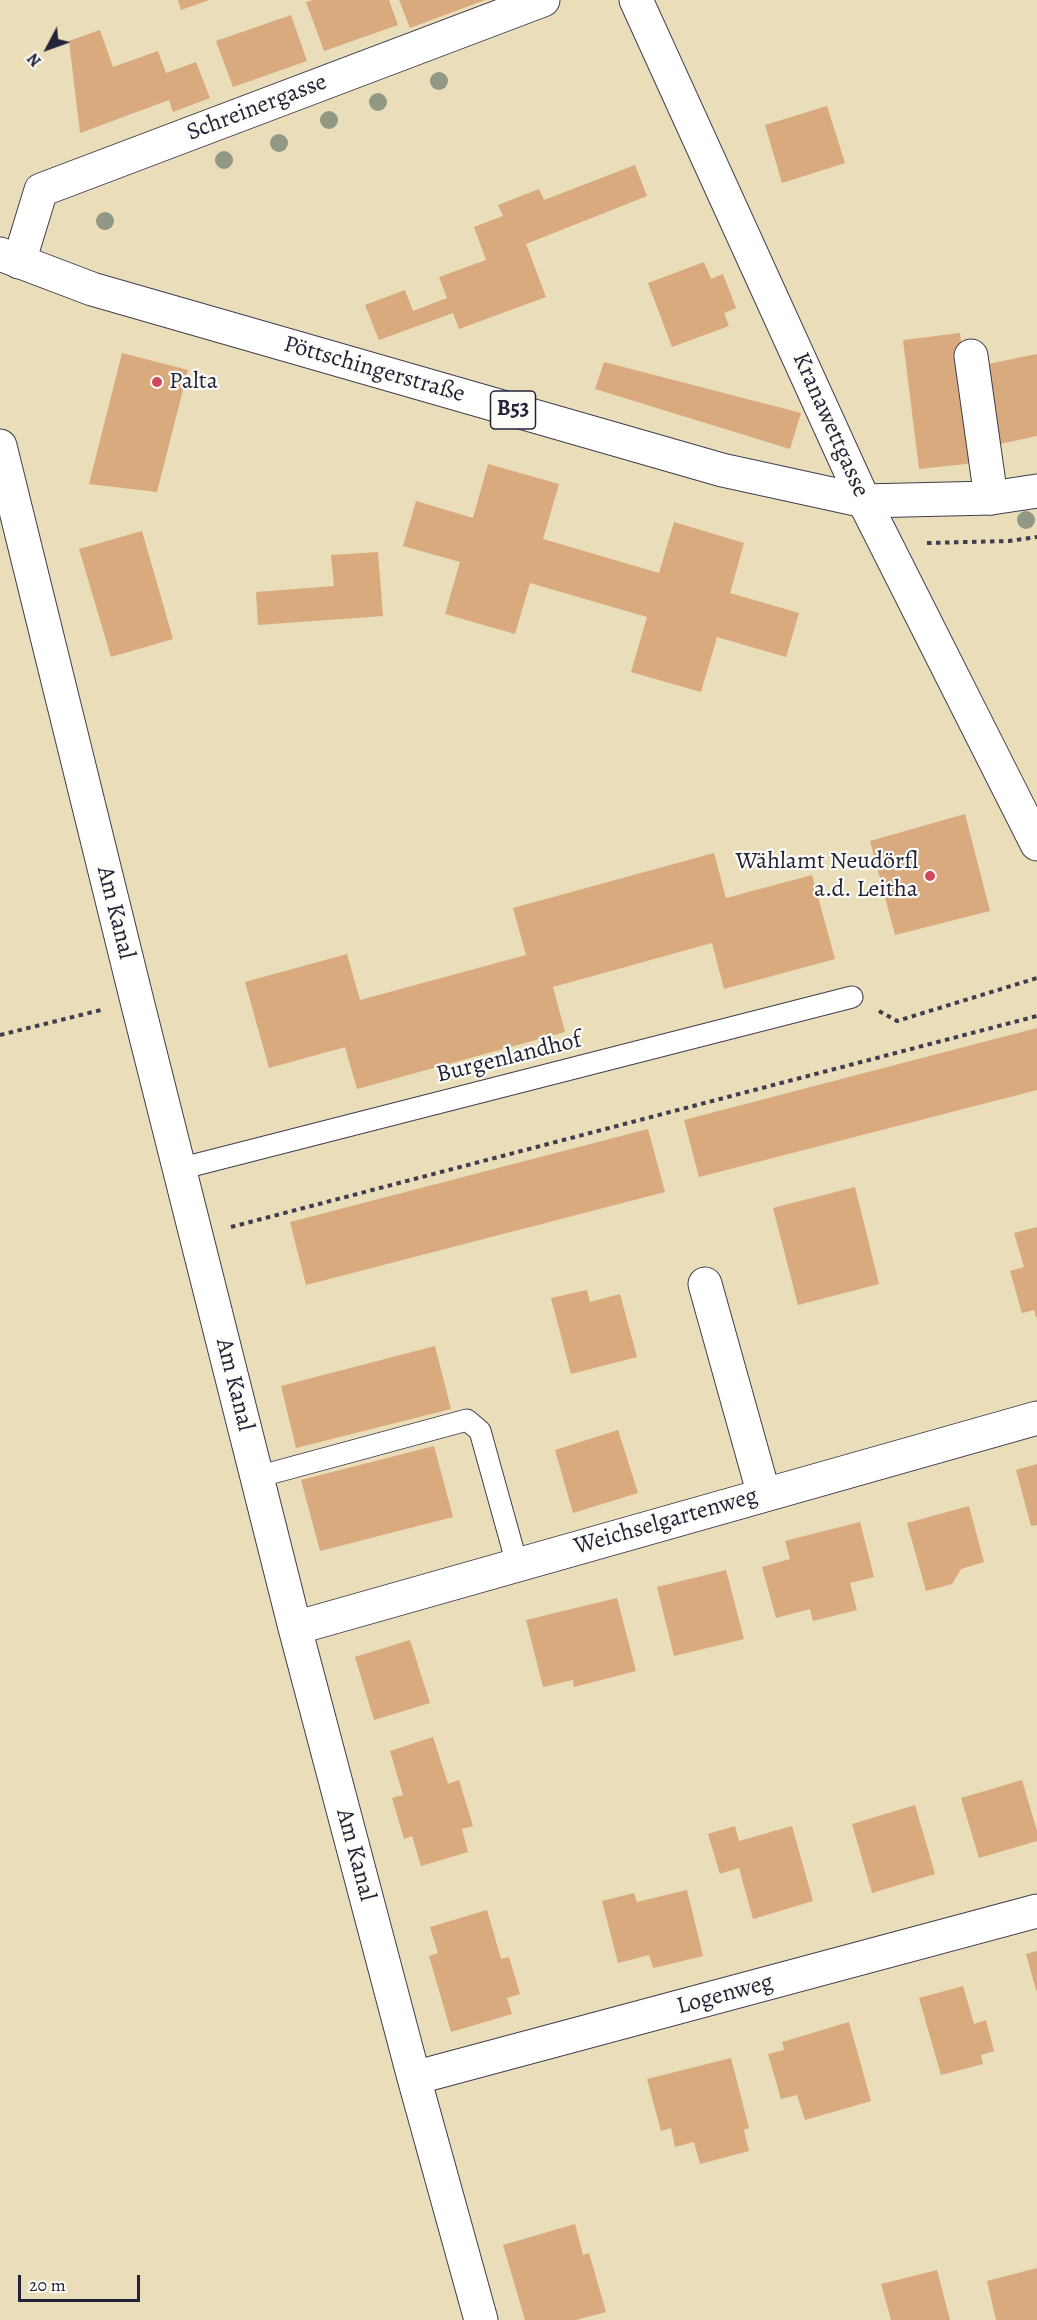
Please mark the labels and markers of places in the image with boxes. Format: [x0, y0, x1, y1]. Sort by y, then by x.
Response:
place label: Palta [169, 368, 218, 396]
marker: Palta [150, 375, 164, 389]
place label: Wählamt Neudörfl a.d. Leitha [736, 848, 918, 904]
marker: Wählamt Neudörfl a.d. Leitha [923, 869, 937, 883]

